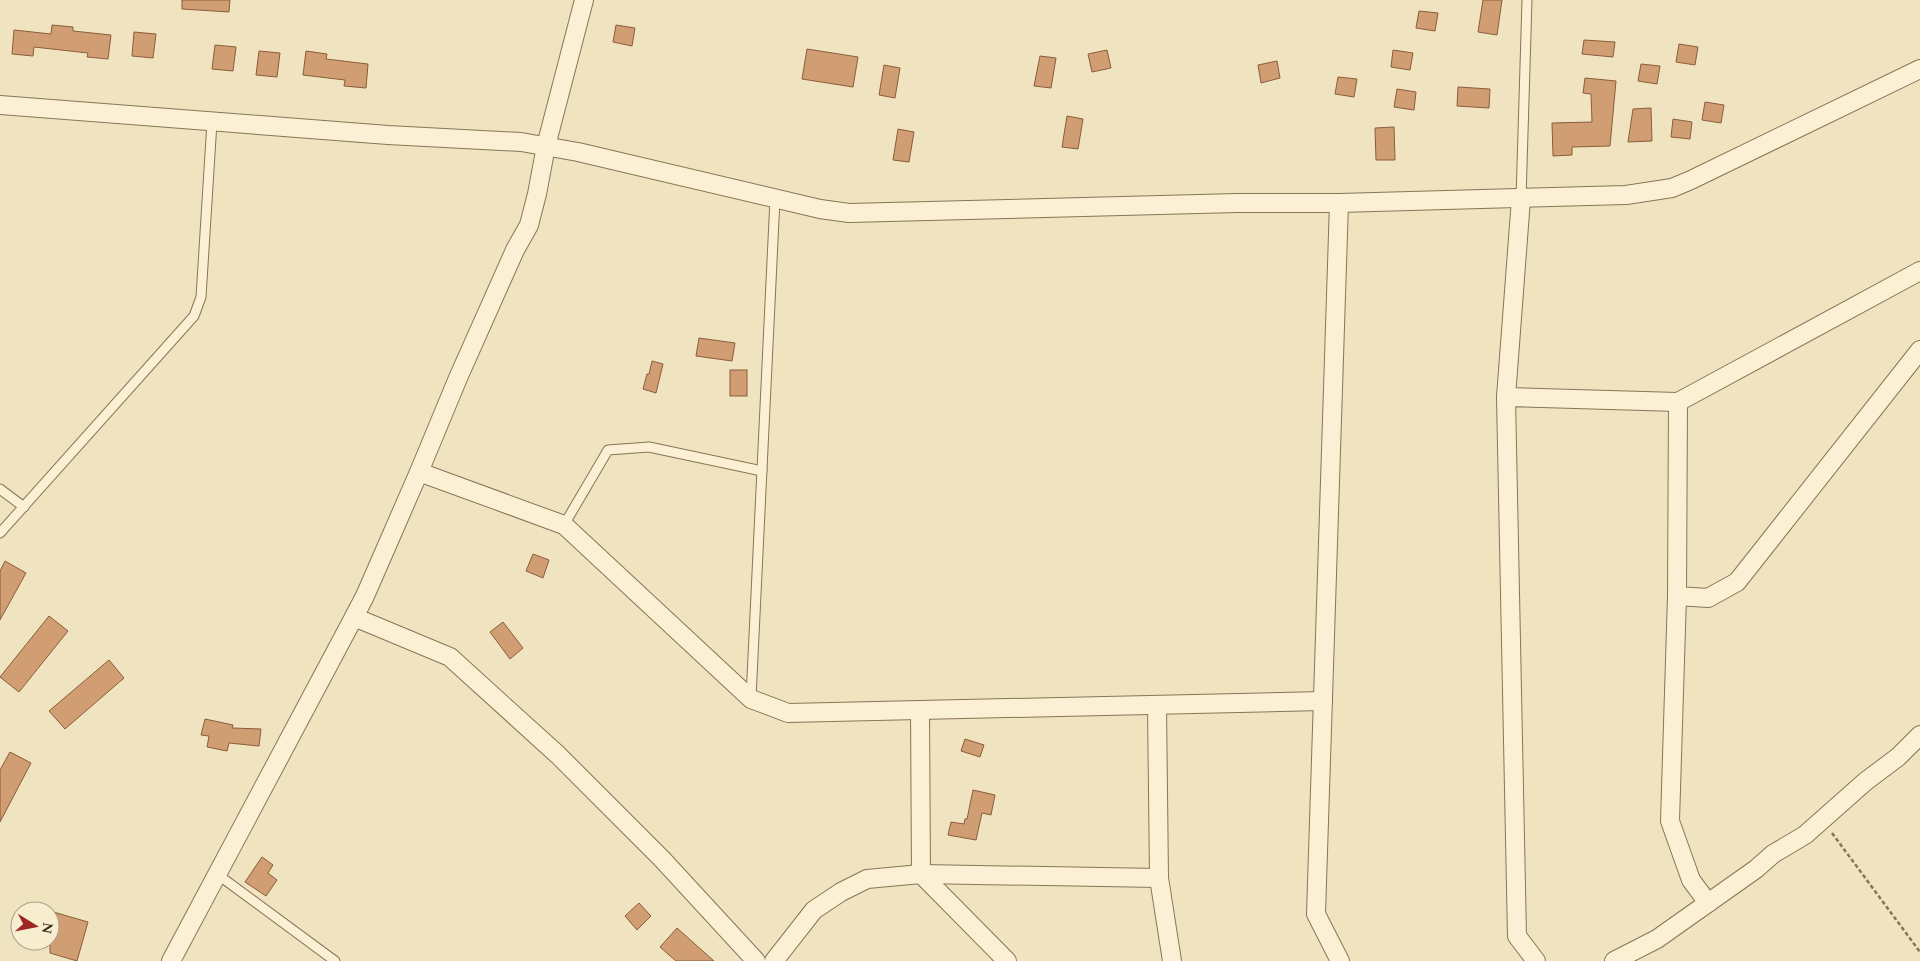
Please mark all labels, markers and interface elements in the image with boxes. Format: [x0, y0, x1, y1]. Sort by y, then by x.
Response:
north arrow [10, 901, 60, 951]
text: N [36, 921, 59, 936]

